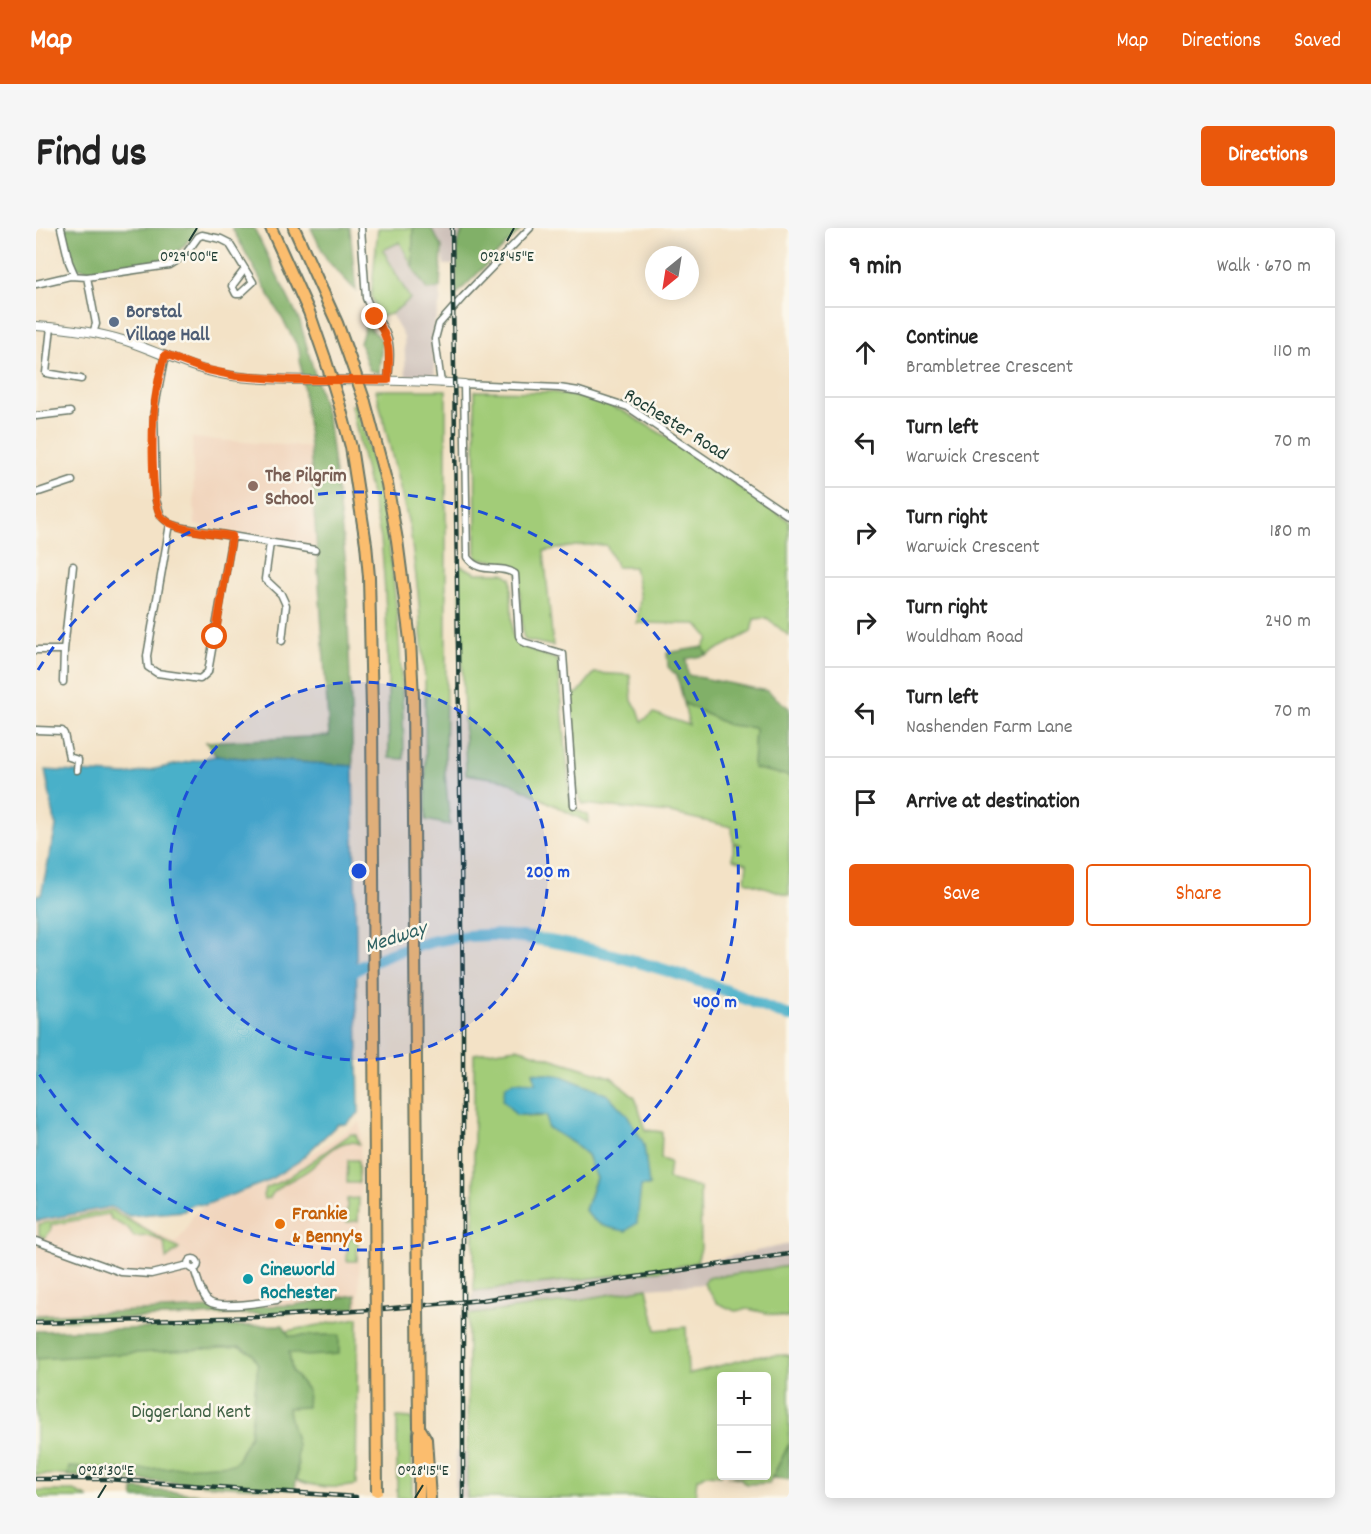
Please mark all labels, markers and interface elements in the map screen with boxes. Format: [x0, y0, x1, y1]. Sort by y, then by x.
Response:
text: Map [30, 22, 72, 62]
text: Map [1117, 27, 1148, 57]
text: Directions [1181, 27, 1261, 57]
text: Saved [1294, 27, 1341, 57]
text: Find us [36, 126, 147, 186]
button: Directions [1201, 126, 1335, 186]
north arrow [645, 246, 699, 300]
text: 0°29'00"E [160, 247, 218, 269]
text: 0°28'45"E [480, 247, 534, 269]
text: 9 min [849, 249, 902, 286]
text: Walk · 670 m [1217, 253, 1311, 281]
place label: Borstal Village Hall [126, 299, 210, 350]
route end [361, 303, 387, 329]
marker: Borstal Village Hall [107, 315, 121, 329]
text: Continue [906, 323, 978, 354]
icon: ahead [849, 336, 882, 369]
text: 110 m [1273, 338, 1311, 366]
text: Brambletree Crescent [906, 354, 1073, 382]
street label: Rochester Road [618, 382, 733, 469]
text: Turn left [906, 413, 978, 444]
icon: left [849, 426, 882, 459]
text: 70 m [1274, 428, 1311, 456]
text: Warwick Crescent [906, 444, 1040, 472]
place label: The Pilgrim School [265, 463, 347, 514]
marker: The Pilgrim School [246, 479, 260, 493]
text: Turn right [906, 503, 988, 534]
icon: right [849, 516, 882, 549]
text: 180 m [1269, 518, 1311, 546]
text: Warwick Crescent [906, 534, 1040, 562]
text: Turn right [906, 593, 988, 624]
icon: right [849, 606, 882, 639]
text: 240 m [1265, 608, 1311, 636]
route start [201, 623, 227, 649]
text: Wouldham Road [906, 624, 1023, 652]
text: Turn left [906, 683, 978, 714]
icon: left [849, 696, 882, 729]
text: 70 m [1274, 698, 1311, 726]
text: Nashenden Farm Lane [906, 714, 1073, 742]
icon: arrive [849, 786, 882, 819]
text: Arrive at destination [906, 787, 1080, 818]
centre of rings [349, 861, 369, 881]
text: 200 m [526, 861, 570, 886]
button: Save [849, 864, 1074, 926]
button: Share [1086, 864, 1311, 926]
water label: Medway [361, 914, 433, 963]
text: 400 m [693, 991, 737, 1016]
place label: Frankie & Benny's [292, 1201, 363, 1252]
marker: Frankie & Benny's [273, 1217, 287, 1231]
place label: Cineworld Rochester [260, 1257, 337, 1308]
marker: Cineworld Rochester [241, 1272, 255, 1286]
map controls [717, 1372, 771, 1480]
button: + [717, 1372, 771, 1426]
park label: Diggerland Kent [131, 1399, 251, 1427]
button: − [717, 1426, 771, 1480]
text: 0°28'30"E [78, 1461, 134, 1483]
text: 0°28'15"E [398, 1461, 449, 1483]

